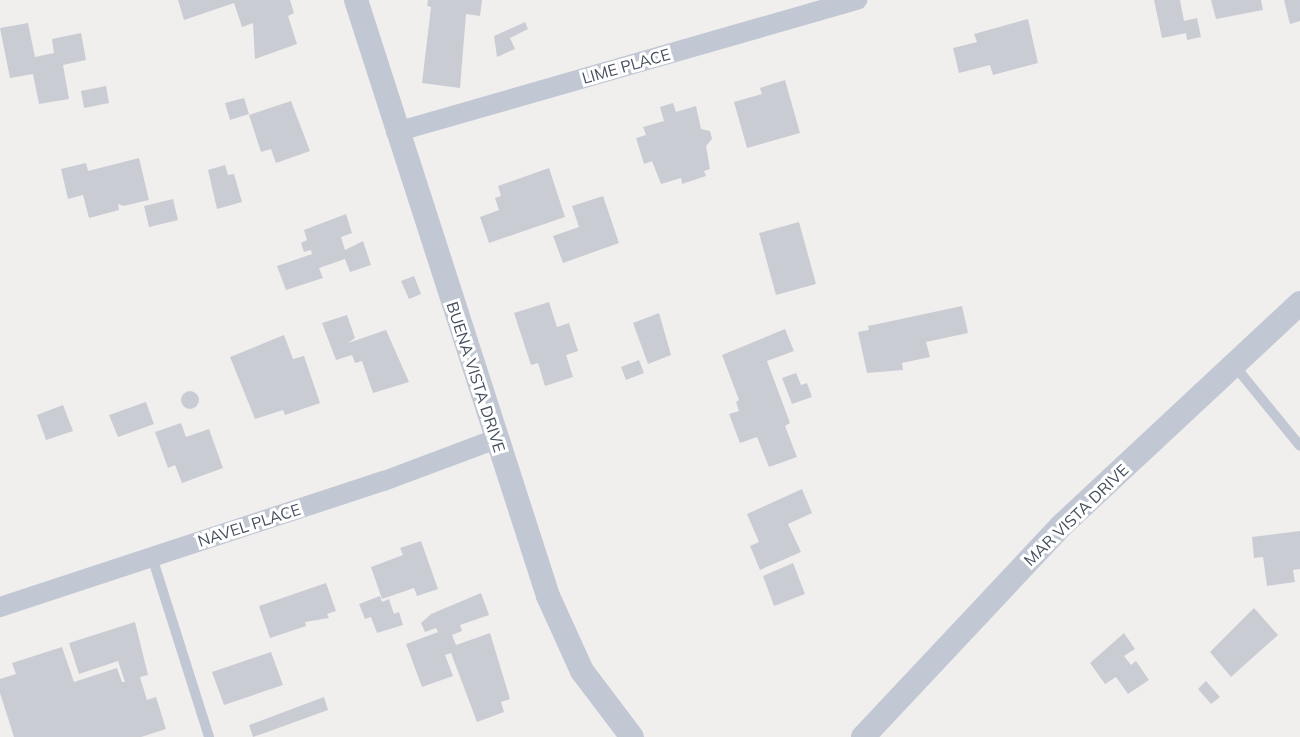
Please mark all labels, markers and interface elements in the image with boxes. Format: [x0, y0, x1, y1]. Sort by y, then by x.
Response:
street label: LIME PLACE [580, 44, 672, 88]
street label: BUENA VISTA DRIVE [443, 299, 509, 455]
street label: MAR VISTA DRIVE [1020, 460, 1132, 570]
street label: NAVEL PLACE [195, 499, 303, 551]

